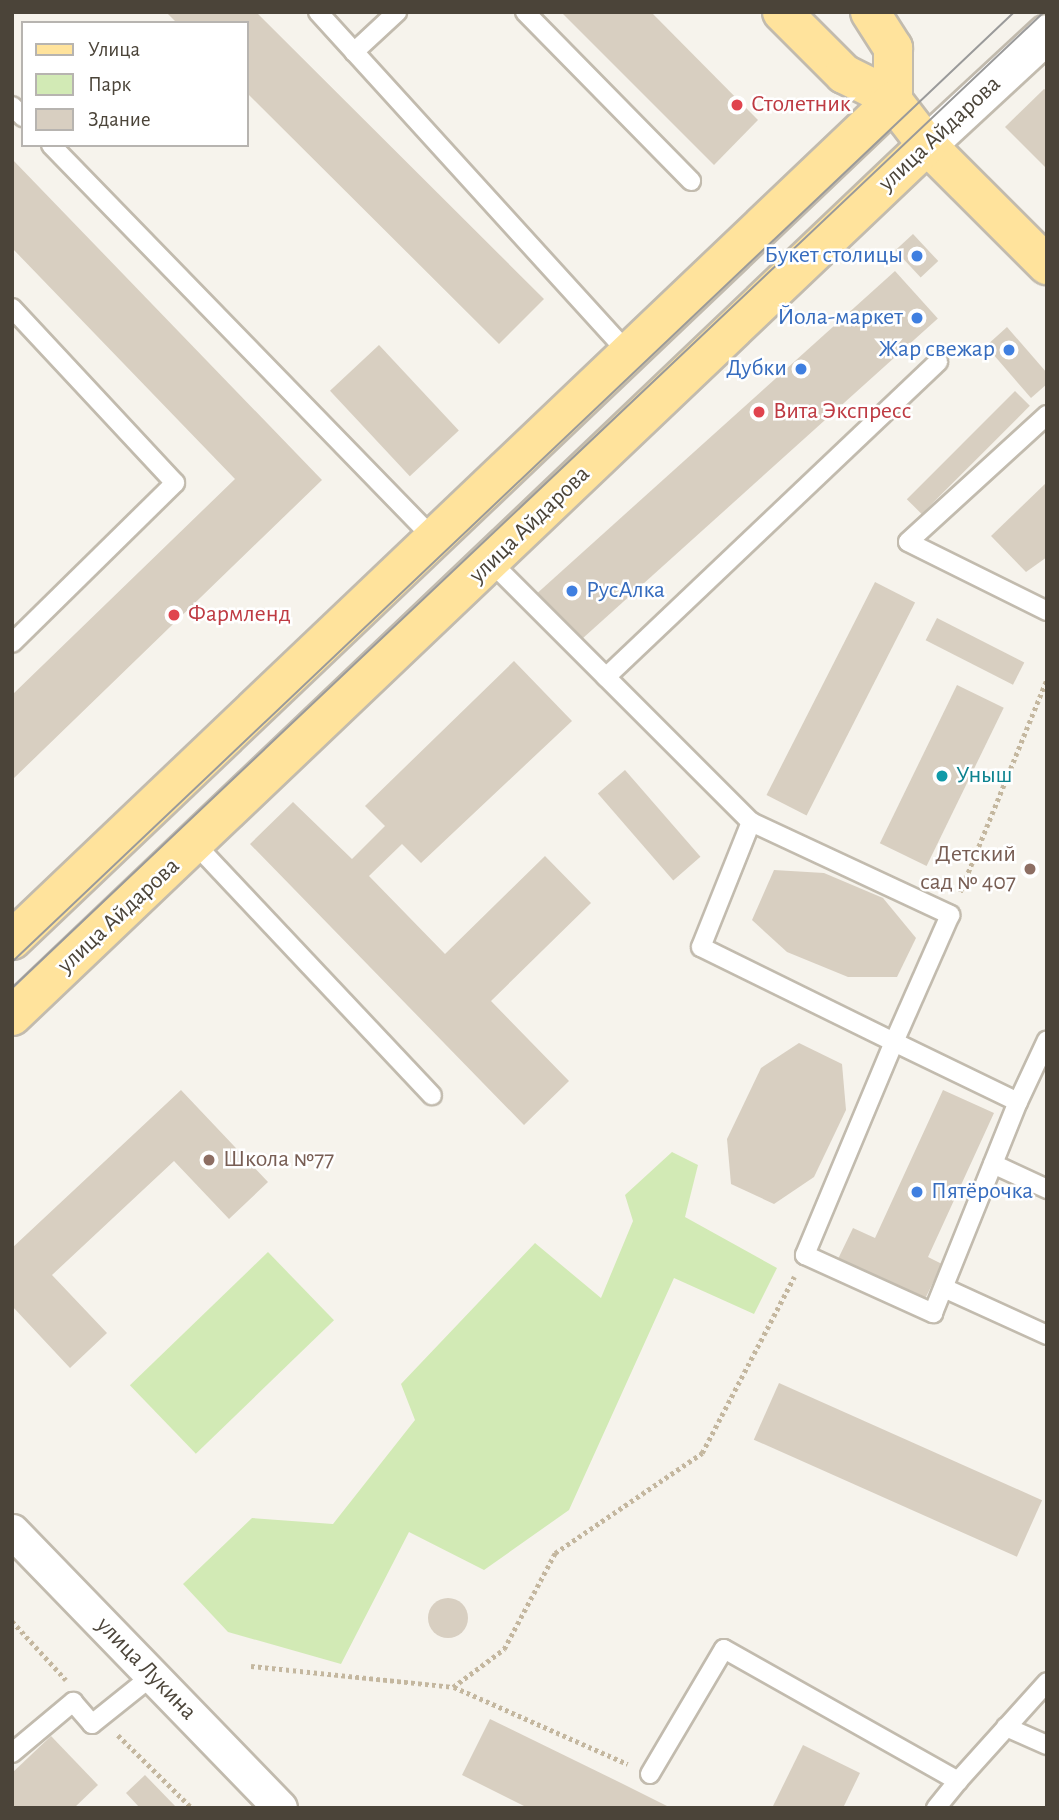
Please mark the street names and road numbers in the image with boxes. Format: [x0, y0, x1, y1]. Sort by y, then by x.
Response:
street label: улица Айдарова [873, 70, 1007, 198]
street label: улица Айдарова [464, 460, 596, 590]
street label: улица Айдарова [52, 852, 186, 980]
street label: улица Лукина [90, 1611, 202, 1727]

